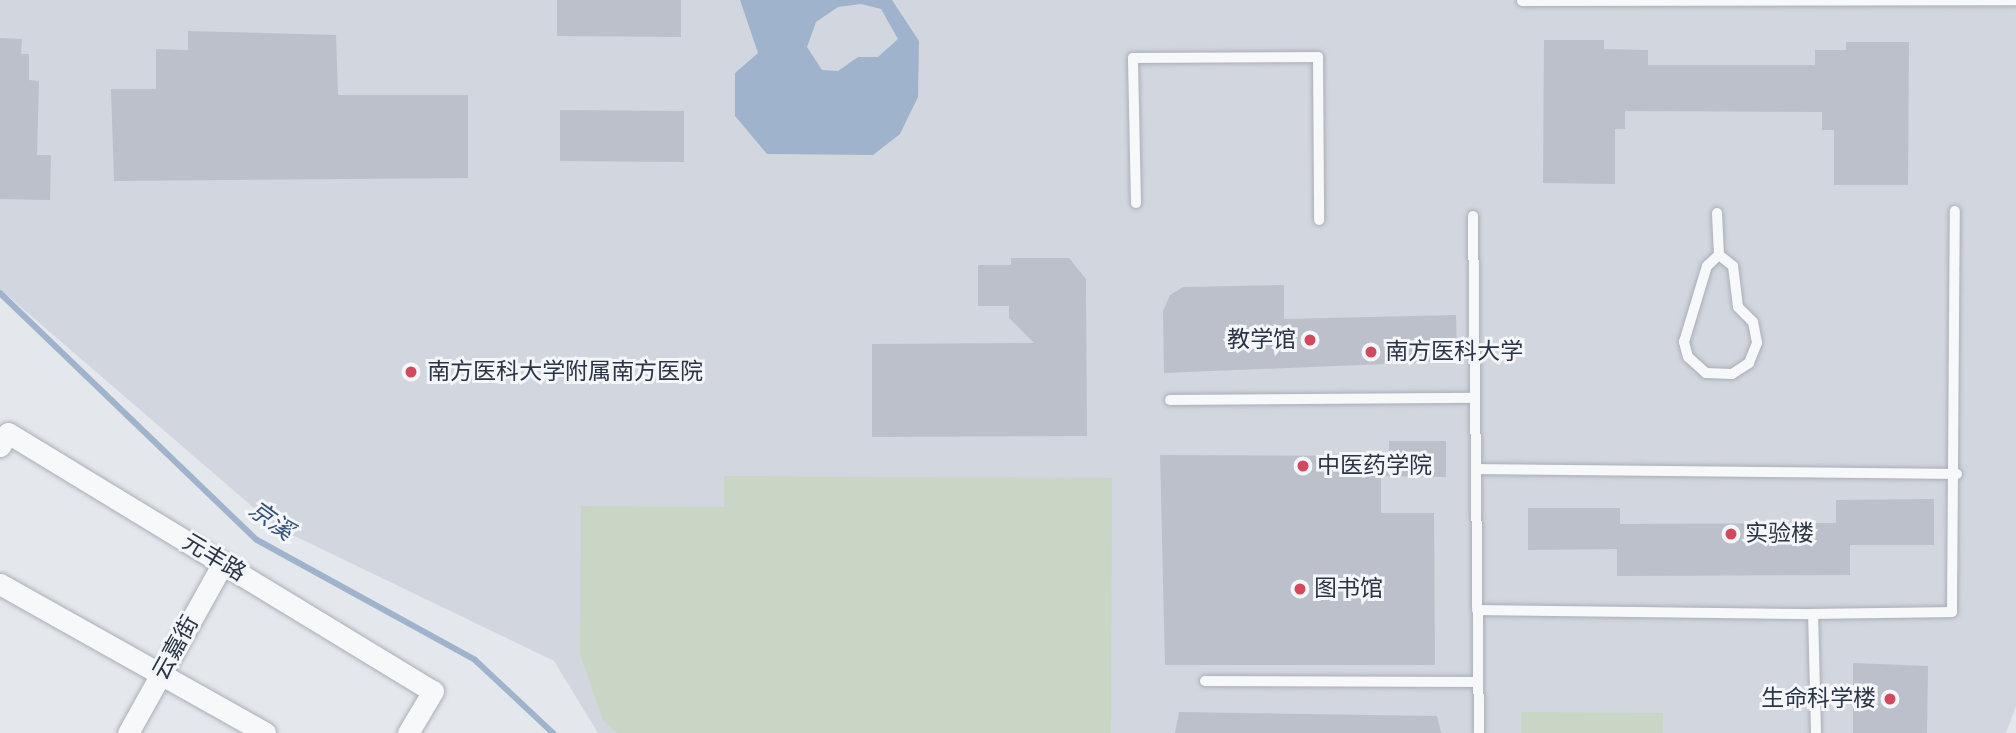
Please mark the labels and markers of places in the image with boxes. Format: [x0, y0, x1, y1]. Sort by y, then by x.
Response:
place label: 教学馆 [1227, 326, 1296, 354]
marker: 教学馆 [1302, 332, 1318, 348]
place label: 南方医科大学 [1385, 338, 1523, 366]
marker: 南方医科大学 [1363, 344, 1379, 360]
place label: 南方医科大学附属南方医院 [427, 358, 703, 386]
marker: 南方医科大学附属南方医院 [401, 362, 421, 382]
place label: 中医药学院 [1317, 452, 1432, 480]
marker: 中医药学院 [1295, 458, 1311, 474]
place label: 实验楼 [1745, 520, 1814, 548]
marker: 实验楼 [1723, 526, 1739, 542]
place label: 图书馆 [1314, 575, 1383, 603]
marker: 图书馆 [1292, 581, 1308, 597]
place label: 生命科学楼 [1761, 685, 1876, 713]
marker: 生命科学楼 [1882, 691, 1898, 707]

